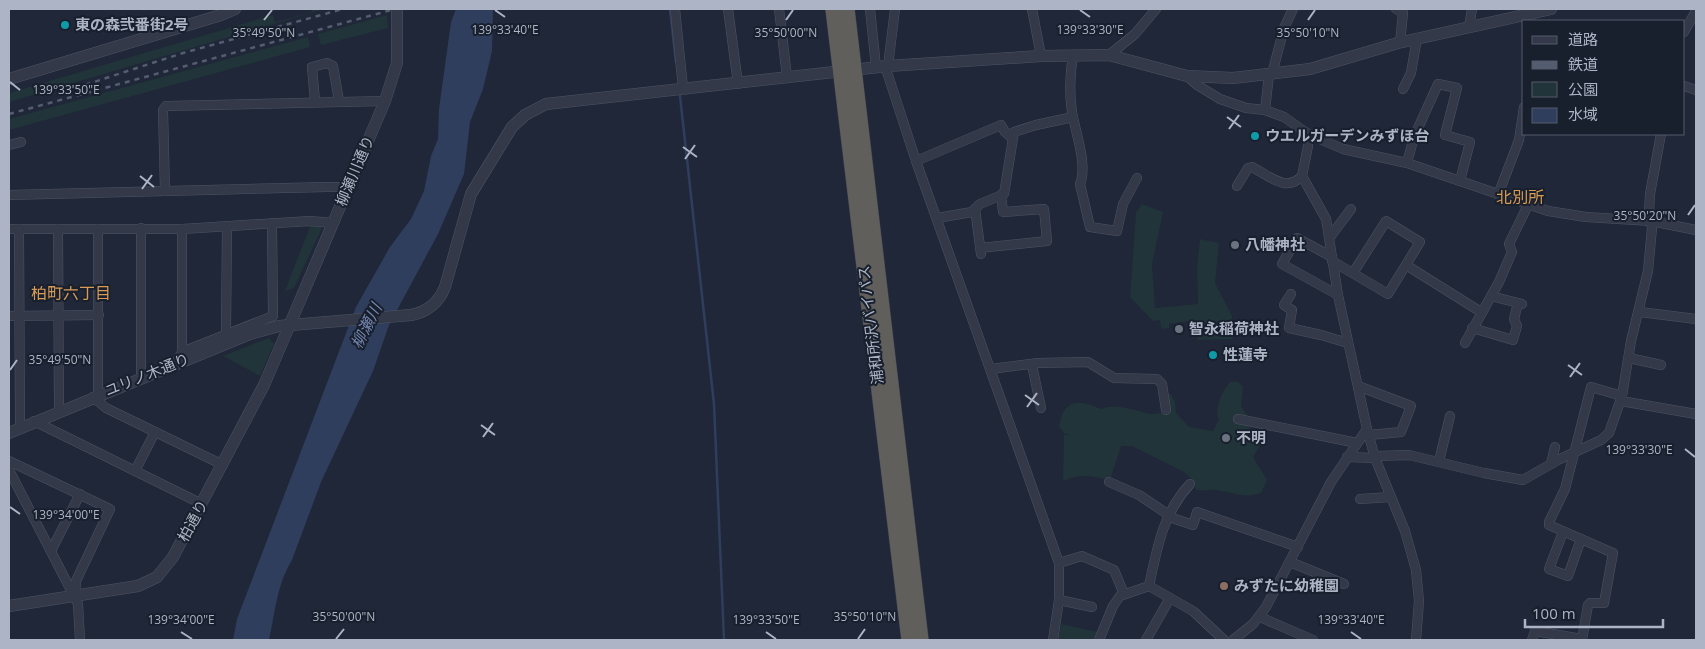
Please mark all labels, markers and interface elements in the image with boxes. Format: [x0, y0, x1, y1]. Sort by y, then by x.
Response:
place label: 東の森弐番街2号 [75, 14, 189, 34]
marker: 東の森弐番街2号 [59, 19, 71, 31]
legend [1522, 20, 1685, 135]
text: 139°33'40"E [471, 21, 539, 38]
text: 139°33'30"E [1056, 21, 1124, 38]
text: 35°49'50"N [233, 24, 295, 41]
text: 35°50'00"N [755, 24, 817, 41]
text: 35°50'10"N [1277, 24, 1339, 41]
text: 道路 [1568, 29, 1598, 49]
text: 鉄道 [1568, 54, 1598, 74]
text: 公園 [1568, 79, 1598, 99]
text: 139°33'50"E [32, 81, 100, 98]
text: 水域 [1568, 104, 1598, 124]
place label: ウエルガーデンみずほ台 [1265, 125, 1430, 145]
marker: ウエルガーデンみずほ台 [1249, 130, 1261, 142]
street label: 柳瀬川通り [330, 132, 378, 209]
district label: 北別所 [1496, 186, 1544, 208]
text: 35°50'20"N [1614, 207, 1676, 224]
place label: 八幡神社 [1245, 234, 1305, 254]
marker: 八幡神社 [1229, 239, 1241, 251]
street label: 浦和所沢バイパス [853, 264, 887, 386]
district label: 柏町六丁目 [31, 282, 111, 304]
water label: 柳瀬川 [345, 298, 388, 352]
place label: 智永稲荷神社 [1189, 318, 1279, 338]
marker: 智永稲荷神社 [1173, 323, 1185, 335]
place label: 性蓮寺 [1223, 344, 1268, 364]
street label: ユリノ木通り [101, 348, 192, 400]
marker: 性蓮寺 [1207, 349, 1219, 361]
text: 35°49'50"N [29, 351, 91, 368]
place label: 不明 [1236, 427, 1266, 447]
marker: 不明 [1220, 432, 1232, 444]
text: 139°33'30"E [1605, 441, 1673, 458]
street label: 柏通り [172, 496, 212, 545]
text: 139°34'00"E [32, 506, 100, 523]
place label: みずたに幼稚園 [1234, 575, 1339, 595]
marker: みずたに幼稚園 [1218, 580, 1230, 592]
scale bar [1525, 596, 1662, 628]
text: 100 m [1532, 603, 1576, 623]
text: 35°50'00"N [313, 608, 375, 625]
text: 35°50'10"N [834, 608, 896, 625]
text: 139°34'00"E [147, 611, 215, 628]
text: 139°33'50"E [732, 611, 800, 628]
text: 139°33'40"E [1317, 611, 1385, 628]

